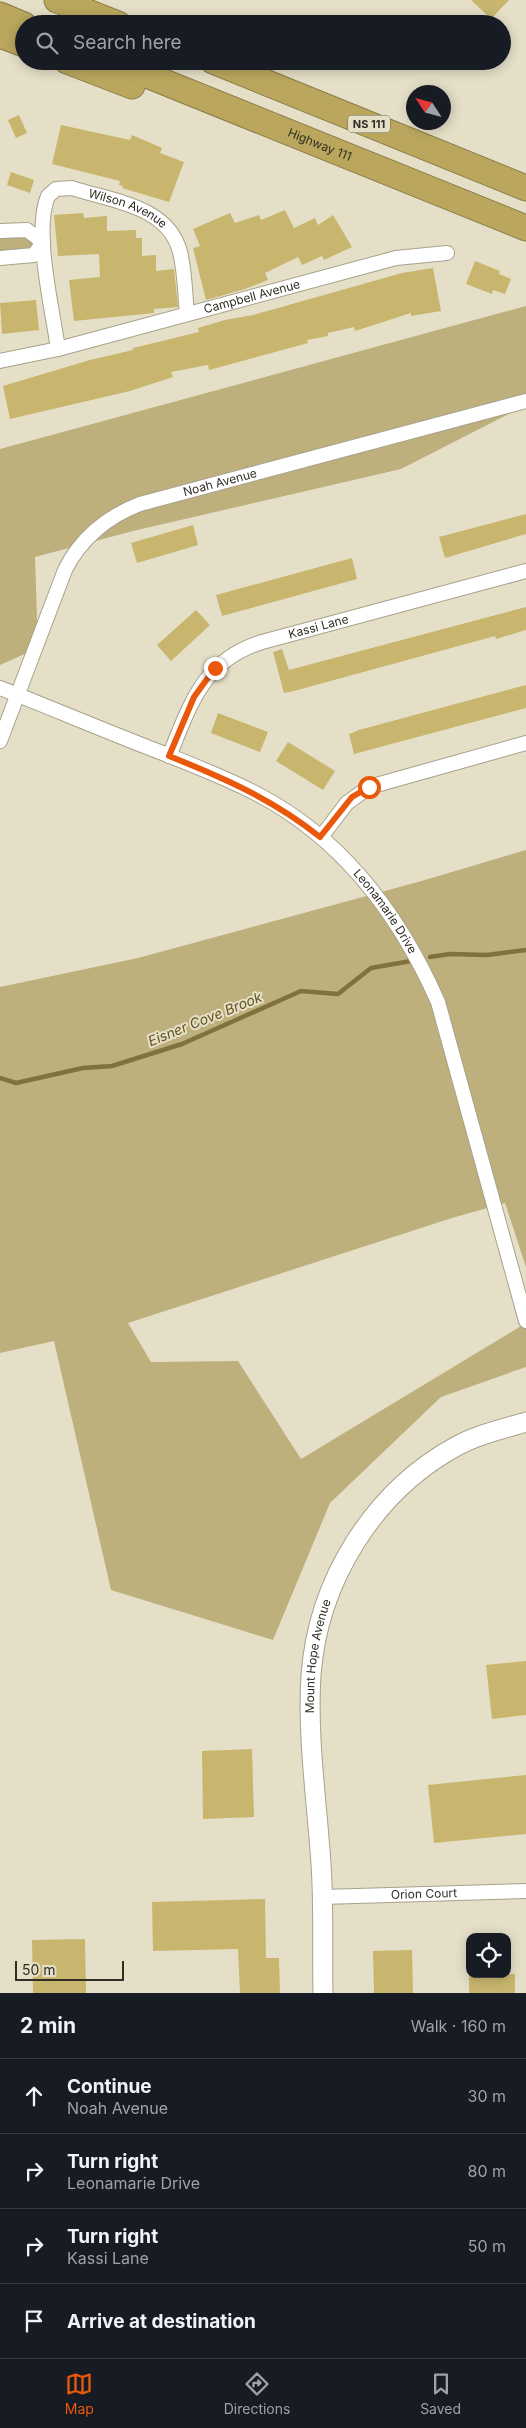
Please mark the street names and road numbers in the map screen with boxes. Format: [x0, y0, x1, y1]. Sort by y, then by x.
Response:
road number: NS 111 [348, 116, 390, 132]
street label: Highway 111 [286, 125, 354, 164]
street label: Wilson Avenue [87, 185, 171, 231]
street label: Campbell Avenue [202, 276, 302, 316]
street label: Noah Avenue [181, 465, 258, 499]
street label: Kassi Lane [287, 611, 350, 642]
street label: Leonamarie Drive [351, 866, 420, 956]
street label: Mount Hope Avenue [302, 1597, 334, 1713]
street label: Orion Court [391, 1885, 457, 1902]

